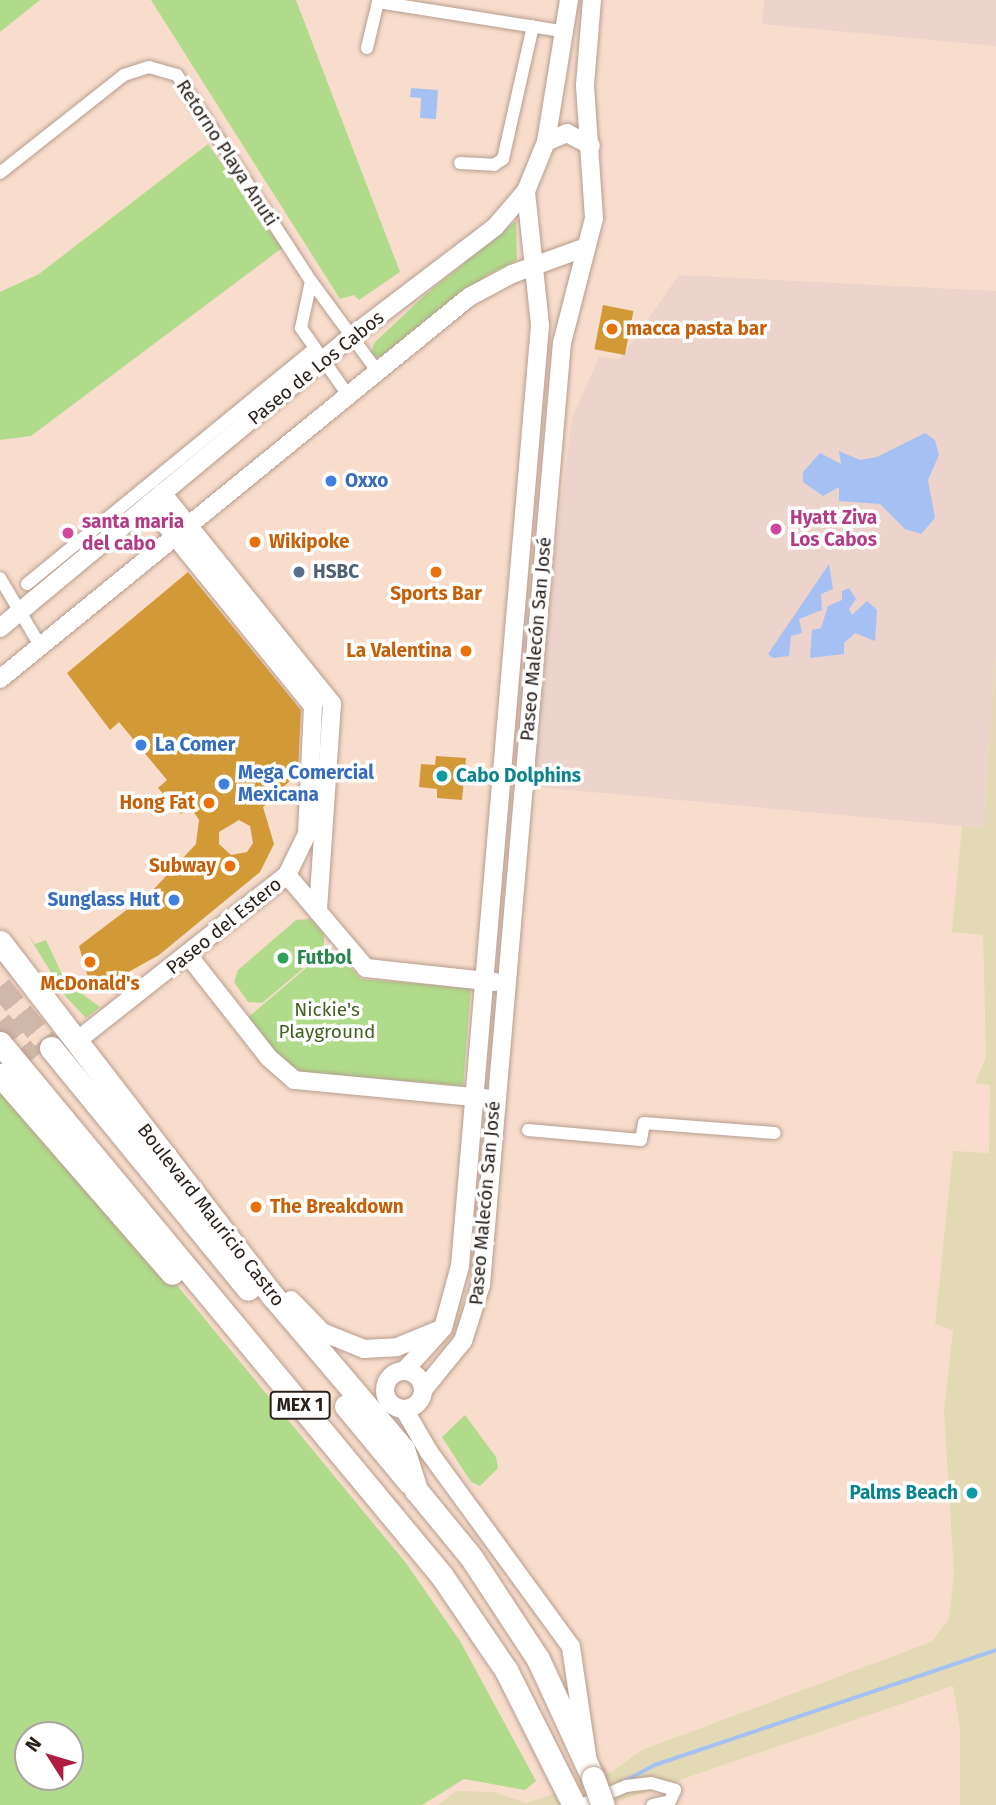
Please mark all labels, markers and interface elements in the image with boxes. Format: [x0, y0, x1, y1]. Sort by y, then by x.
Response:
street label: Retorno Playa Anuti [171, 76, 283, 230]
street label: Paseo de Los Cabos [243, 306, 389, 430]
place label: macca pasta bar [626, 318, 767, 340]
marker: macca pasta bar [604, 321, 620, 337]
place label: Oxxo [345, 470, 388, 492]
marker: Oxxo [323, 473, 339, 489]
place label: Hyatt Ziva Los Cabos [790, 507, 877, 551]
place label: santa maria del cabo [82, 511, 184, 555]
marker: Hyatt Ziva Los Cabos [768, 521, 784, 537]
marker: santa maria del cabo [60, 525, 76, 541]
place label: Wikipoke [269, 531, 349, 553]
marker: Wikipoke [247, 534, 263, 550]
street label: Paseo Malecón San José [516, 536, 556, 742]
place label: HSBC [313, 561, 359, 583]
marker: HSBC [291, 564, 307, 580]
marker: Sports Bar [428, 564, 444, 580]
place label: Sports Bar [390, 583, 482, 605]
place label: La Valentina [346, 640, 452, 662]
marker: La Valentina [458, 643, 474, 659]
place label: La Comer [155, 734, 235, 756]
marker: La Comer [133, 737, 149, 753]
place label: Mega Comercial Mexicana [238, 762, 374, 806]
place label: Cabo Dolphins [456, 765, 581, 787]
marker: Cabo Dolphins [434, 768, 450, 784]
marker: Mega Comercial Mexicana [216, 776, 232, 792]
place label: Hong Fat [119, 792, 195, 814]
marker: Hong Fat [201, 795, 217, 811]
place label: Subway [149, 855, 216, 877]
marker: Subway [222, 858, 238, 874]
street label: Paseo del Estero [162, 873, 286, 979]
place label: Sunglass Hut [47, 889, 160, 911]
marker: Sunglass Hut [166, 892, 182, 908]
place label: Futbol [297, 947, 352, 969]
marker: Futbol [275, 950, 291, 966]
marker: McDonald's [82, 954, 98, 970]
place label: McDonald's [40, 973, 140, 995]
park label: Nickie's Playground [279, 999, 375, 1043]
street label: Paseo Malecón San José [465, 1100, 505, 1306]
street label: Boulevard Mauricio Castro [133, 1119, 289, 1311]
place label: The Breakdown [270, 1196, 404, 1218]
marker: The Breakdown [248, 1199, 264, 1215]
road number: MEX 1 [268, 1390, 332, 1420]
place label: Palms Beach [849, 1482, 958, 1504]
marker: Palms Beach [964, 1485, 980, 1501]
north arrow [14, 1721, 84, 1791]
text: N [20, 1732, 46, 1756]

